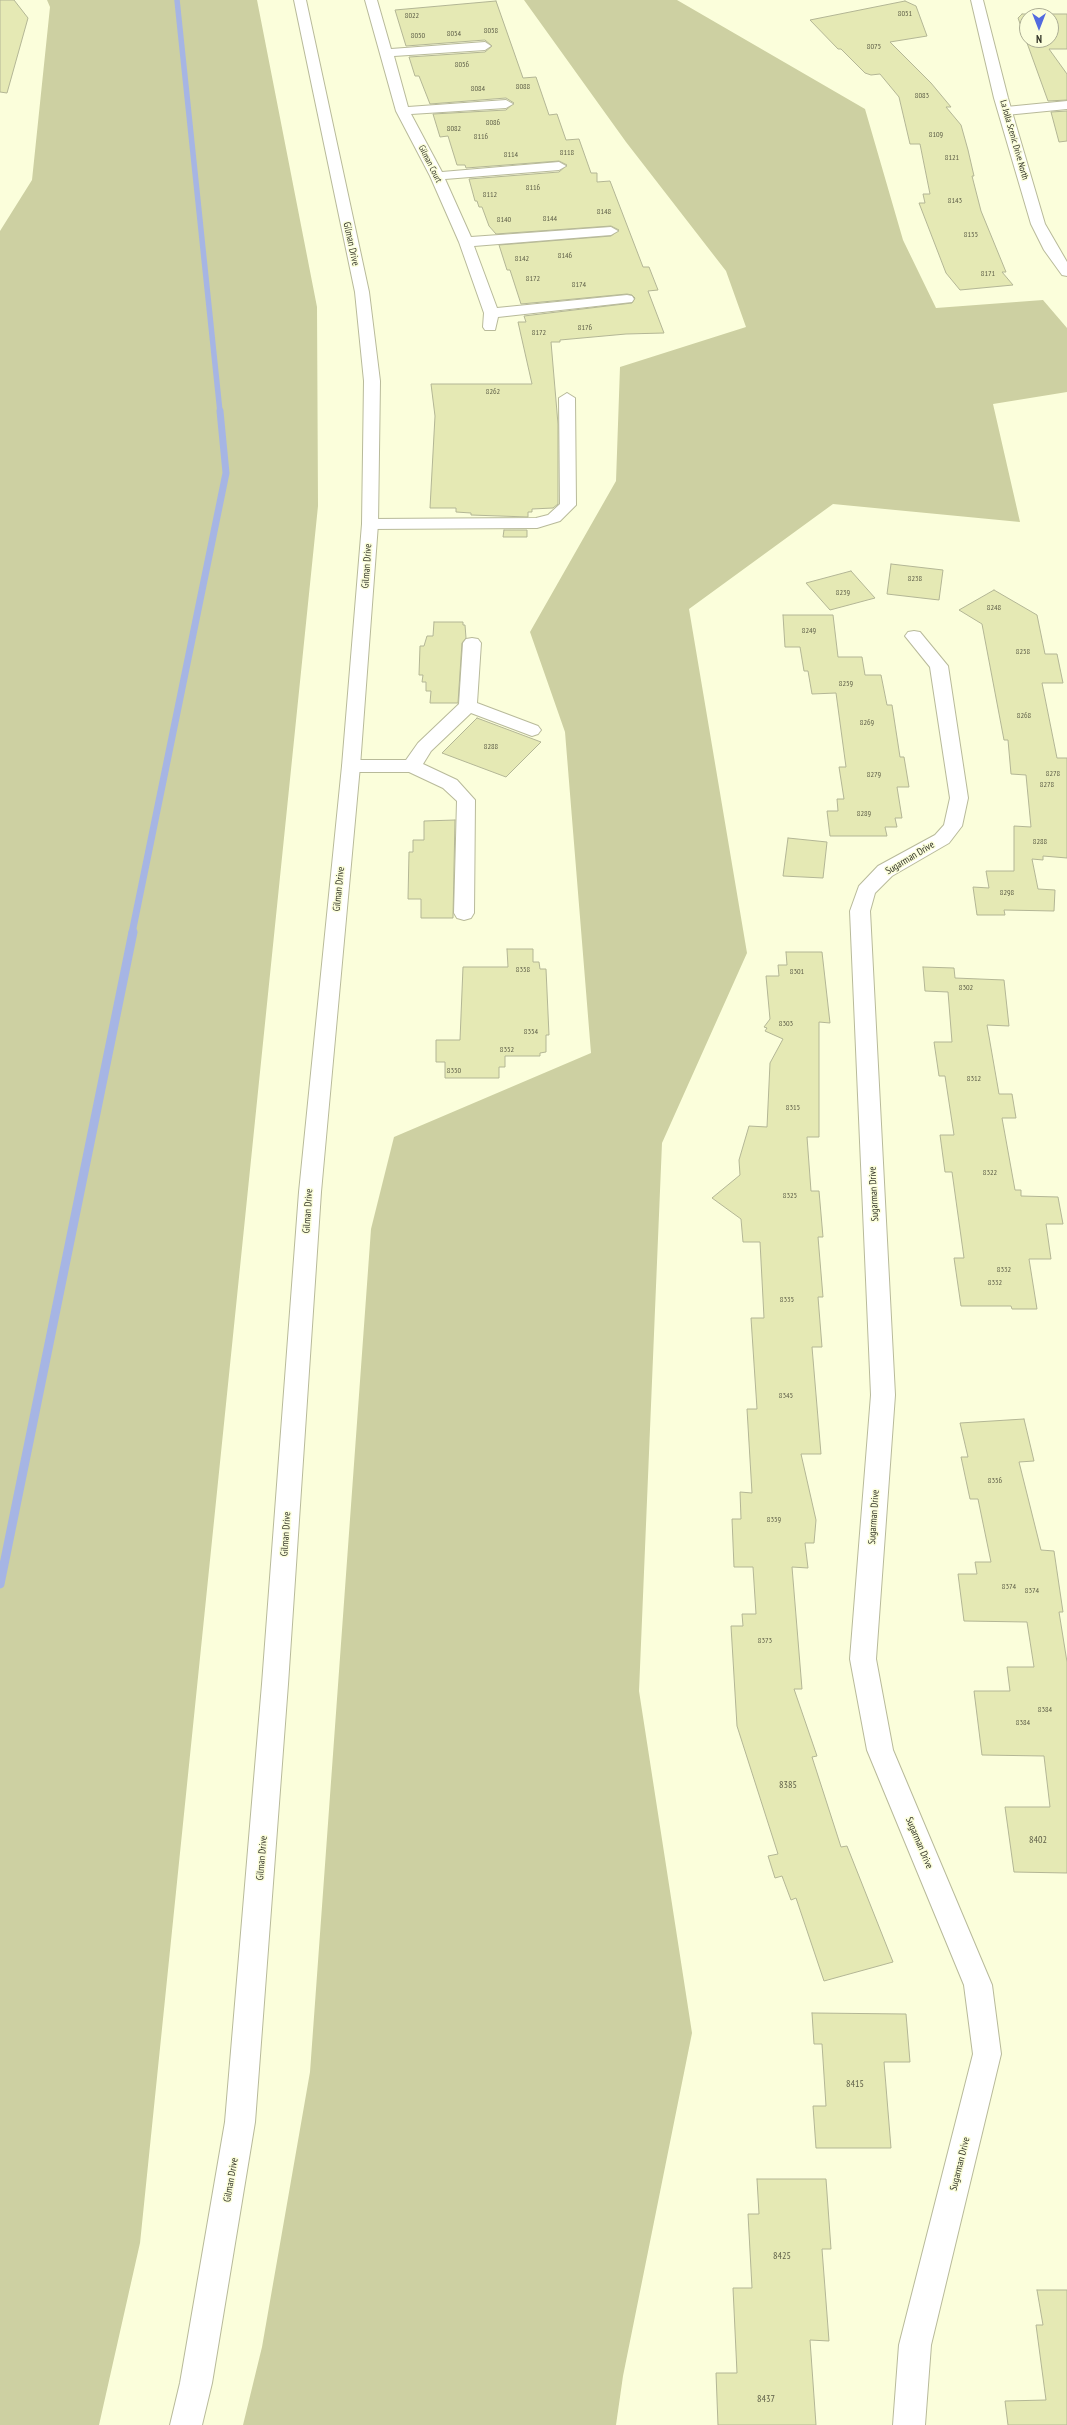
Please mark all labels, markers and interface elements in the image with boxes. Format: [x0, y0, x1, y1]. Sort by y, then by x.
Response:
north arrow [1019, 8, 1059, 48]
house number: 8051 [898, 9, 912, 19]
house number: 8022 [405, 11, 419, 21]
house number: 8058 [484, 26, 498, 36]
house number: 8054 [447, 29, 461, 39]
house number: 8050 [411, 31, 425, 41]
text: N [1036, 32, 1042, 46]
house number: 8075 [867, 42, 881, 52]
house number: 8056 [455, 60, 469, 70]
house number: 8088 [516, 82, 530, 92]
house number: 8084 [471, 84, 485, 94]
house number: 8083 [915, 91, 929, 101]
street label: La Jolla Scenic Drive North [997, 99, 1031, 181]
house number: 8086 [486, 118, 500, 128]
house number: 8082 [447, 124, 461, 134]
house number: 8109 [929, 130, 943, 140]
house number: 8116 [474, 132, 488, 142]
street label: Gilman Court [416, 143, 444, 185]
house number: 8118 [560, 148, 574, 158]
house number: 8114 [504, 150, 518, 160]
house number: 8121 [945, 153, 959, 163]
house number: 8116 [526, 183, 540, 193]
house number: 8112 [483, 190, 497, 200]
house number: 8143 [948, 196, 962, 206]
house number: 8148 [597, 207, 611, 217]
house number: 8144 [543, 214, 557, 224]
house number: 8140 [497, 215, 511, 225]
street label: Gilman Drive [340, 221, 362, 267]
house number: 8155 [964, 230, 978, 240]
house number: 8146 [558, 251, 572, 261]
house number: 8142 [515, 254, 529, 264]
house number: 8171 [981, 269, 995, 279]
house number: 8172 [526, 274, 540, 284]
house number: 8174 [572, 280, 586, 290]
house number: 8176 [578, 323, 592, 333]
house number: 8172 [532, 328, 546, 338]
house number: 8262 [486, 387, 500, 397]
street label: Gilman Drive [359, 543, 375, 589]
house number: 8238 [908, 574, 922, 584]
house number: 8239 [836, 588, 850, 598]
house number: 8248 [987, 603, 1001, 613]
house number: 8249 [802, 626, 816, 636]
house number: 8258 [1016, 647, 1030, 657]
house number: 8259 [839, 679, 853, 689]
house number: 8268 [1017, 711, 1031, 721]
house number: 8269 [860, 718, 874, 728]
house number: 8288 [484, 742, 498, 752]
house number: 8278 [1046, 769, 1060, 779]
house number: 8279 [867, 770, 881, 780]
house number: 8278 [1040, 780, 1054, 790]
house number: 8289 [857, 809, 871, 819]
house number: 8288 [1033, 837, 1047, 847]
street label: Sugarman Drive [883, 839, 937, 877]
street label: Gilman Drive [331, 866, 347, 912]
house number: 8298 [1000, 888, 1014, 898]
house number: 8358 [516, 965, 530, 975]
house number: 8301 [790, 967, 804, 977]
house number: 8302 [959, 983, 973, 993]
house number: 8303 [779, 1019, 793, 1029]
house number: 8354 [524, 1027, 538, 1037]
house number: 8352 [500, 1045, 514, 1055]
house number: 8350 [447, 1066, 461, 1076]
house number: 8312 [967, 1074, 981, 1084]
house number: 8315 [786, 1103, 800, 1113]
street label: Sugarman Drive [867, 1166, 881, 1222]
house number: 8322 [983, 1168, 997, 1178]
street label: Gilman Drive [300, 1188, 316, 1234]
house number: 8325 [783, 1191, 797, 1201]
house number: 8332 [997, 1265, 1011, 1275]
house number: 8332 [988, 1278, 1002, 1288]
house number: 8335 [780, 1295, 794, 1305]
house number: 8345 [779, 1391, 793, 1401]
house number: 8356 [988, 1476, 1002, 1486]
street label: Sugarman Drive [866, 1489, 882, 1545]
street label: Gilman Drive [278, 1511, 294, 1557]
house number: 8359 [767, 1515, 781, 1525]
house number: 8374 [1002, 1582, 1016, 1592]
house number: 8374 [1025, 1586, 1039, 1596]
house number: 8373 [758, 1636, 772, 1646]
house number: 8384 [1038, 1705, 1052, 1715]
house number: 8384 [1016, 1718, 1030, 1728]
house number: 8385 [779, 1779, 797, 1791]
street label: Sugarman Drive [903, 1815, 935, 1871]
house number: 8402 [1029, 1834, 1047, 1846]
street label: Gilman Drive [254, 1835, 270, 1881]
house number: 8415 [846, 2078, 864, 2090]
street label: Sugarman Drive [948, 2136, 972, 2192]
street label: Gilman Drive [221, 2157, 241, 2203]
house number: 8425 [773, 2250, 791, 2262]
house number: 8437 [757, 2393, 775, 2405]

